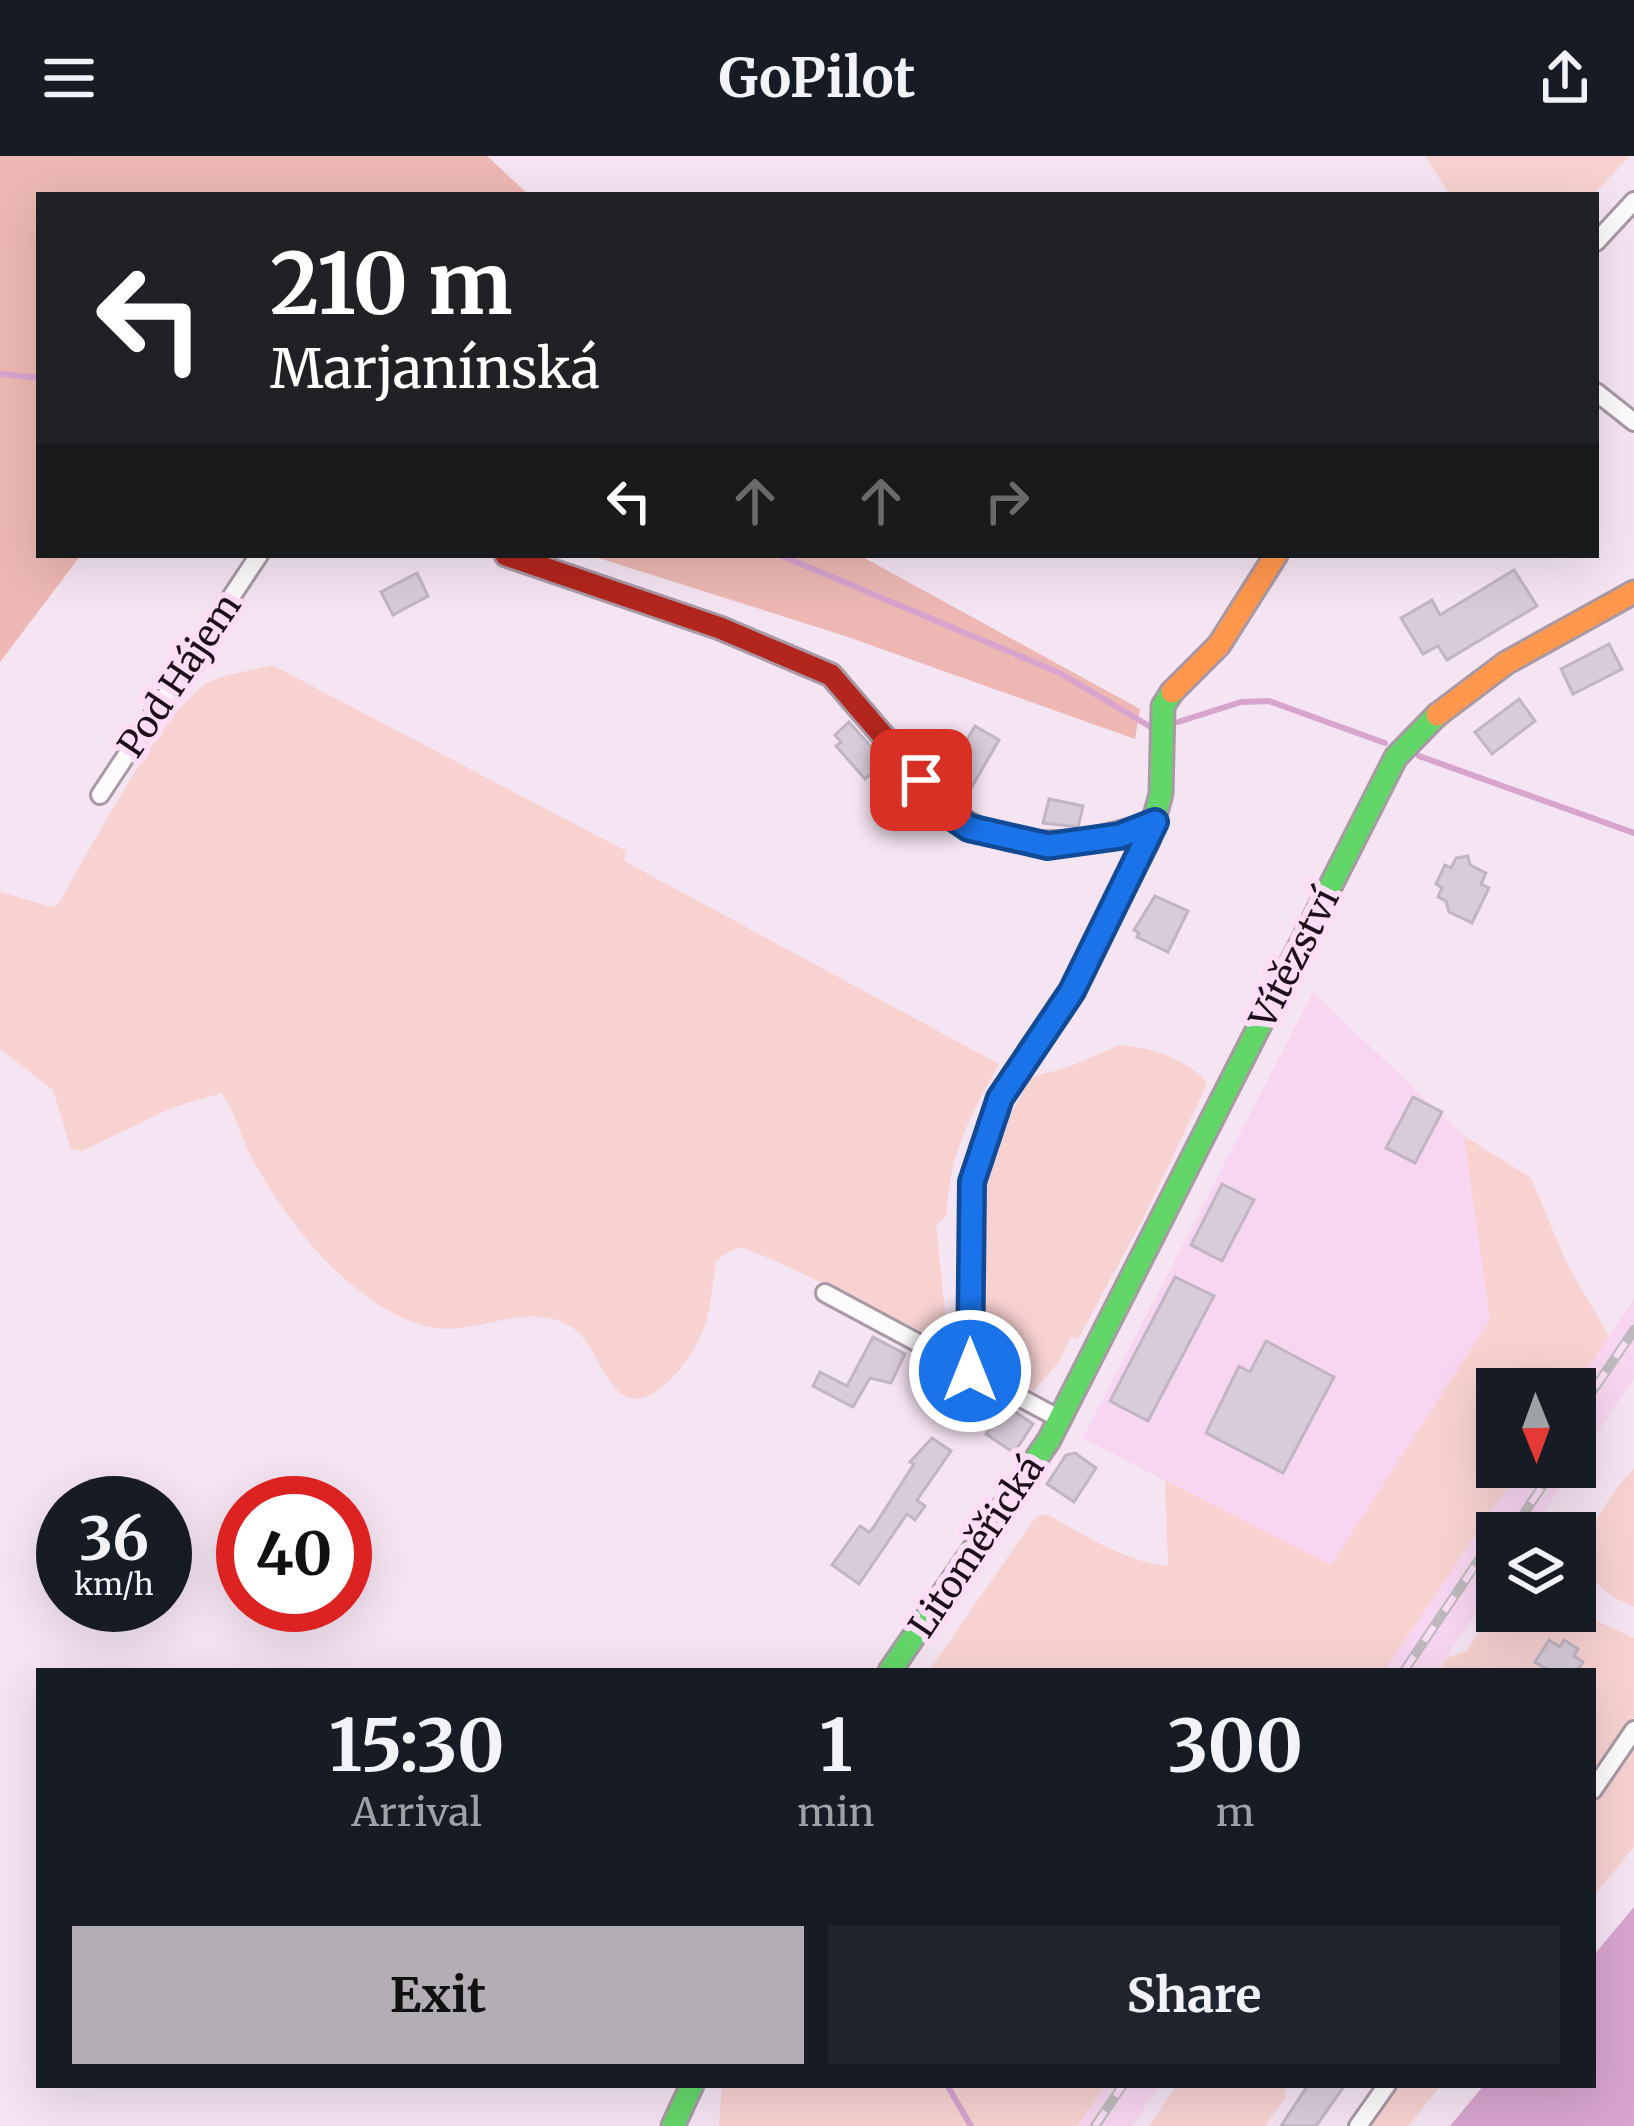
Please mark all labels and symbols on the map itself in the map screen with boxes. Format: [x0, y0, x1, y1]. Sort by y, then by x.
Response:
street label: Pod Hájem [108, 585, 251, 766]
pin [870, 729, 972, 831]
street label: Vítězství [1240, 880, 1349, 1037]
position arrow [907, 1308, 1033, 1434]
north arrow [1476, 1368, 1596, 1488]
street label: Litoměřická [899, 1447, 1054, 1646]
speed limit sign: 40 [216, 1476, 372, 1632]

